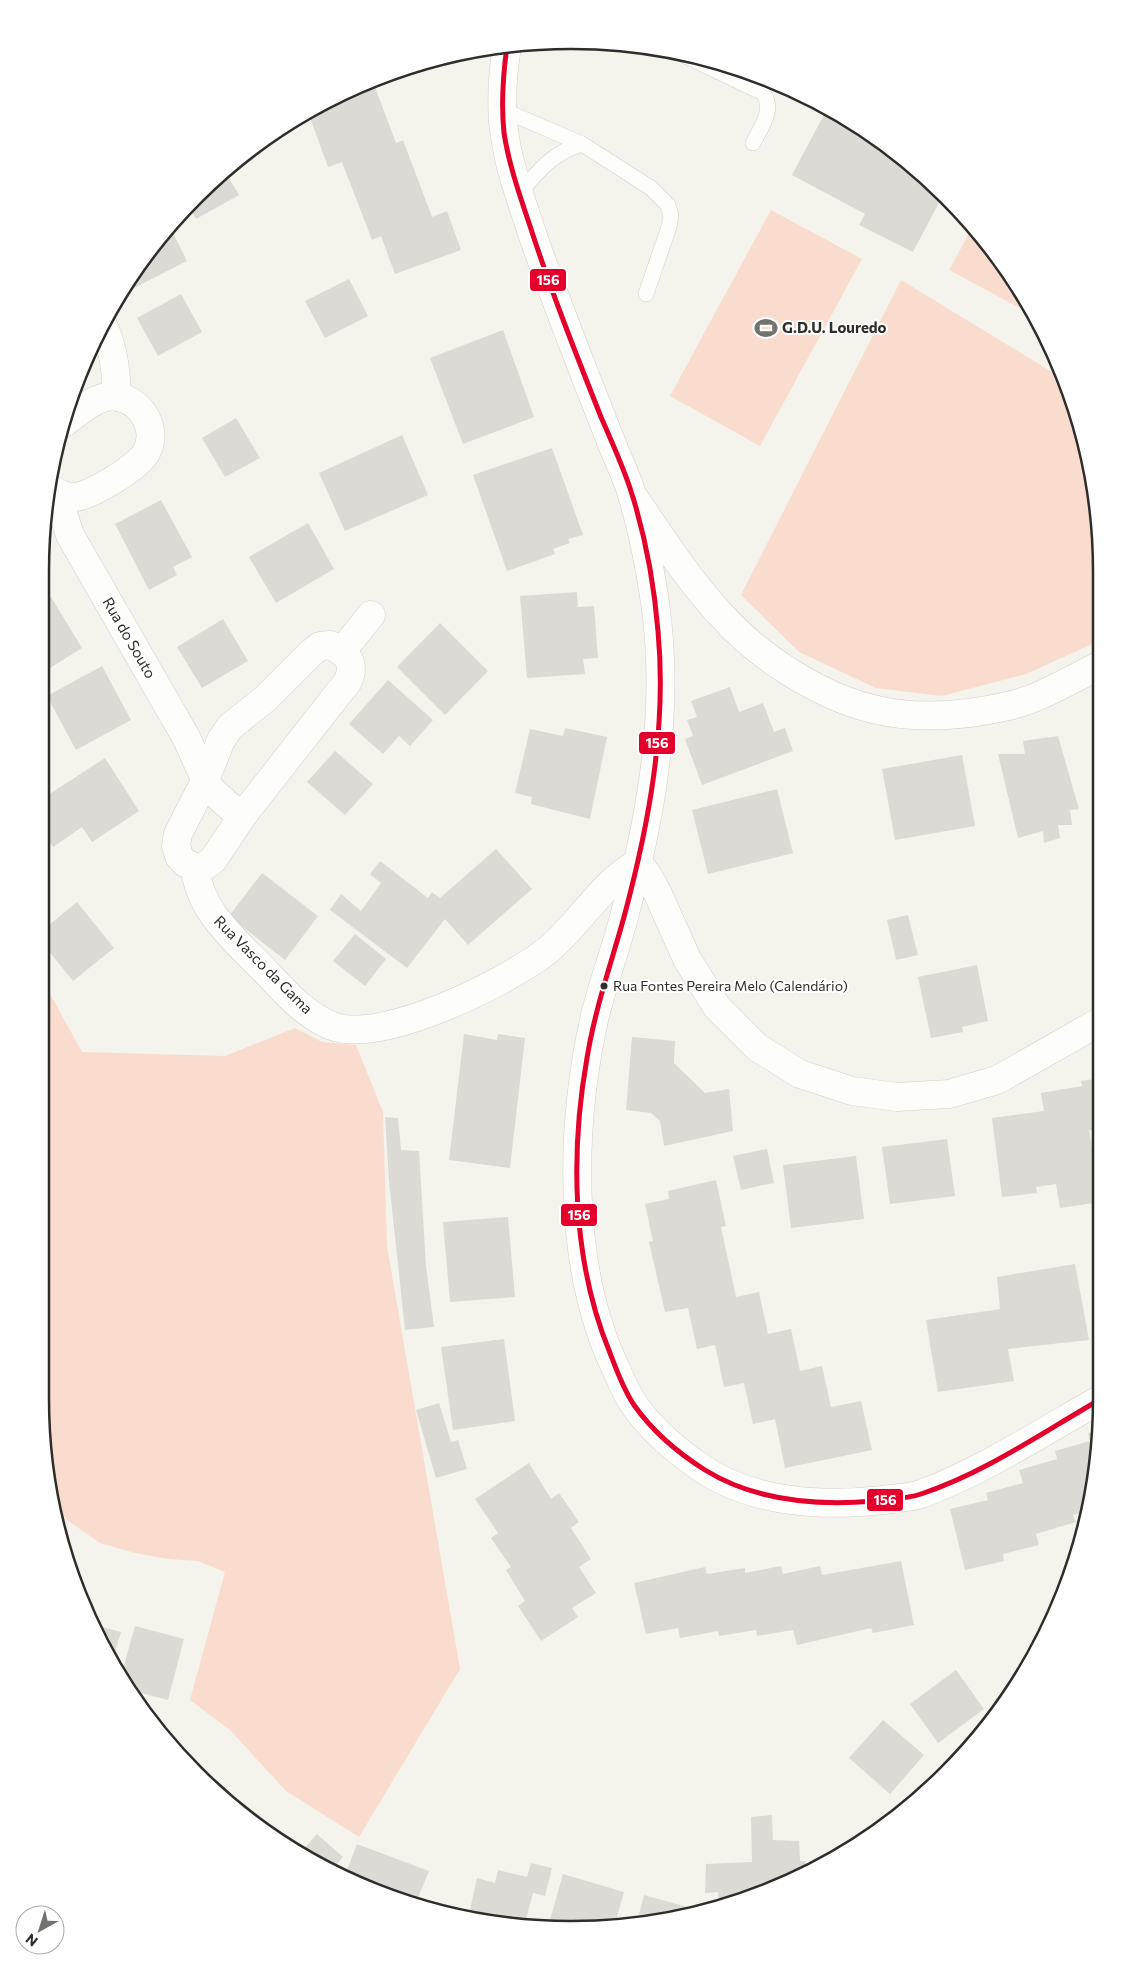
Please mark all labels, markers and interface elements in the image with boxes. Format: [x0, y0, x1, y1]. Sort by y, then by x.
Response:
line badge: 156 [529, 268, 567, 292]
text: 156 [536, 271, 560, 288]
sports icon: G.D.U. Louredo [753, 315, 779, 341]
place label: G.D.U. Louredo [782, 318, 887, 336]
street label: Rua do Souto [99, 594, 160, 681]
line badge: 156 [638, 731, 676, 755]
text: 156 [645, 734, 669, 751]
street label: Rua Vasco da Gama [211, 911, 317, 1017]
place label: Rua Fontes Pereira Melo (Calendário) [613, 977, 848, 994]
marker: Rua Fontes Pereira Melo (Calendário) [599, 981, 609, 991]
line badge: 156 [560, 1203, 598, 1227]
text: 156 [567, 1206, 591, 1223]
line badge: 156 [866, 1488, 904, 1512]
text: 156 [873, 1491, 897, 1508]
north arrow [15, 1905, 65, 1955]
text: N [22, 1931, 41, 1950]

